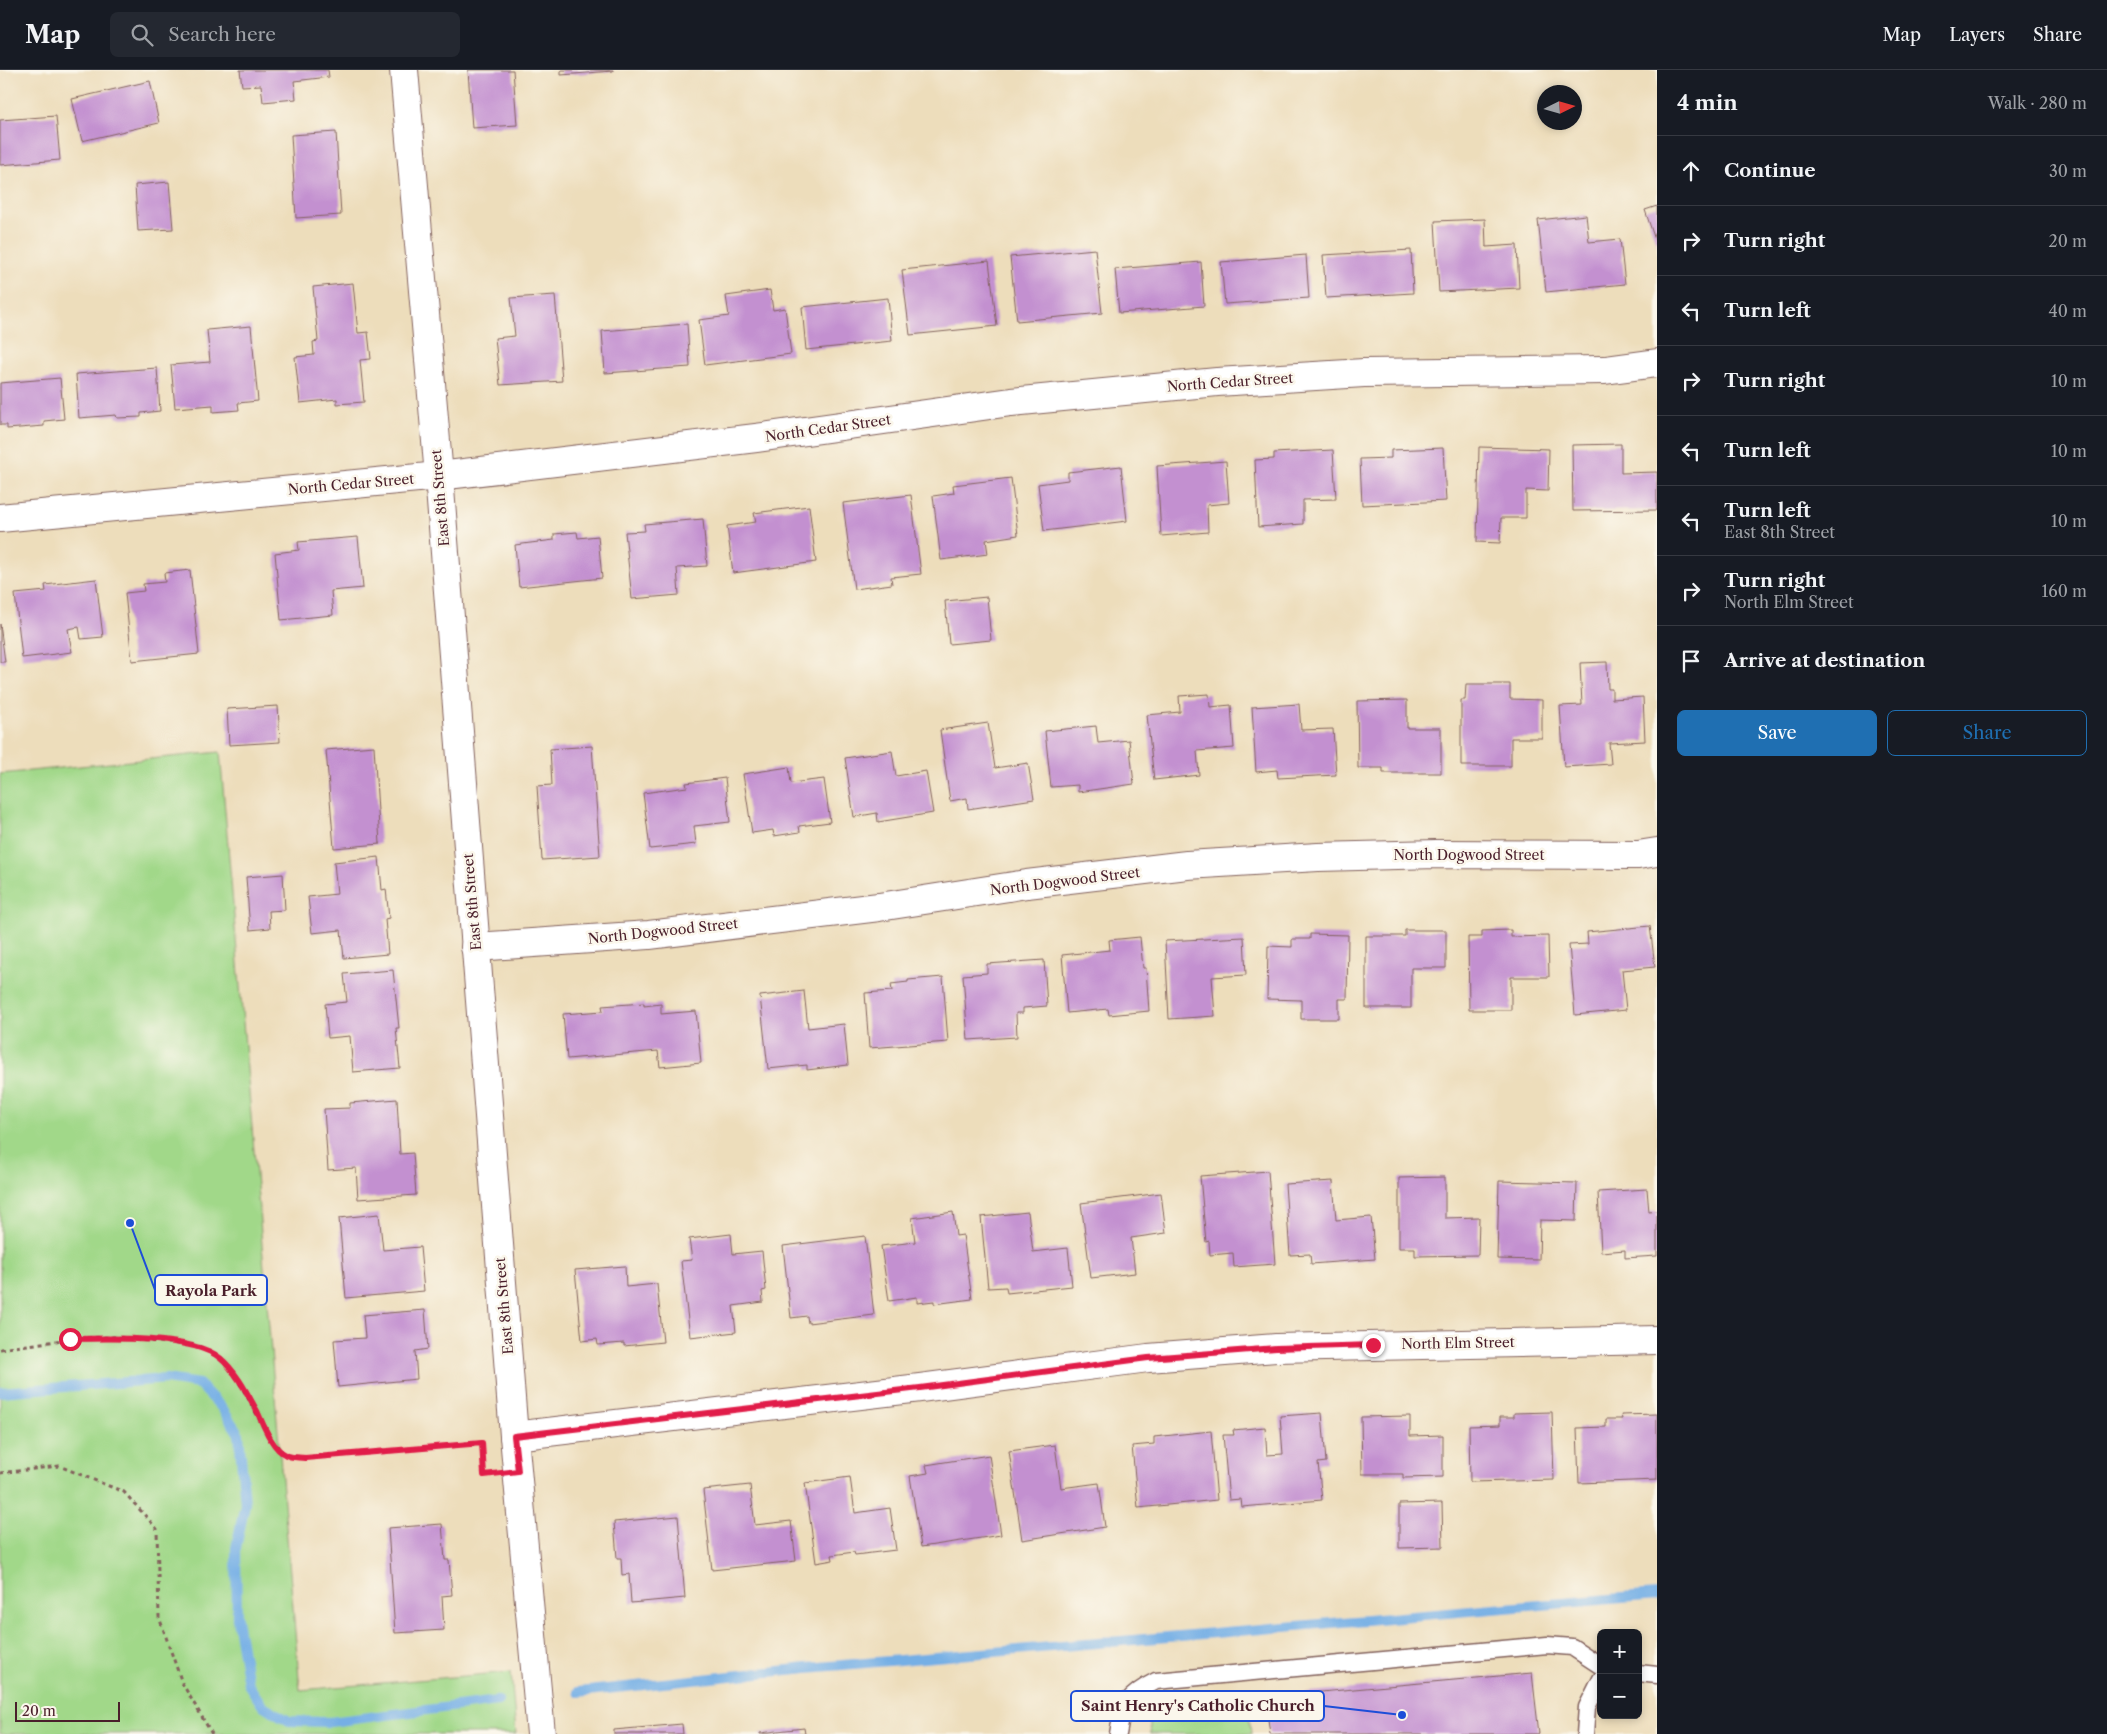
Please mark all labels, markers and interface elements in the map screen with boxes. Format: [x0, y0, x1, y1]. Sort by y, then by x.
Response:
search box [110, 12, 460, 57]
text: Map [25, 20, 80, 49]
icon: search [128, 21, 156, 49]
text: Search here [168, 23, 276, 46]
text: Map [1883, 24, 1921, 46]
text: Layers [1949, 24, 2005, 46]
text: Share [2033, 24, 2082, 46]
north arrow [1537, 85, 1582, 130]
text: 4 min [1677, 90, 1738, 115]
text: Walk · 280 m [1988, 93, 2087, 113]
icon: ahead [1677, 157, 1705, 185]
text: Continue [1724, 159, 1816, 182]
text: 30 m [2049, 161, 2087, 181]
icon: right [1677, 227, 1705, 255]
text: Turn right [1724, 229, 1825, 252]
text: 20 m [2048, 231, 2087, 251]
icon: left [1677, 297, 1705, 325]
text: Turn left [1724, 299, 1811, 322]
text: 40 m [2048, 301, 2087, 321]
icon: right [1677, 367, 1705, 395]
street label: North Cedar Street [1166, 369, 1294, 395]
text: Turn right [1724, 369, 1825, 392]
text: 10 m [2051, 371, 2087, 391]
street label: North Cedar Street [764, 410, 892, 446]
icon: left [1677, 437, 1705, 465]
text: Turn left [1724, 439, 1811, 462]
text: 10 m [2051, 441, 2087, 461]
street label: East 8th Street [427, 449, 453, 547]
street label: North Cedar Street [287, 470, 415, 498]
text: Turn left [1724, 499, 1811, 522]
icon: left [1677, 507, 1705, 535]
text: 10 m [2051, 511, 2087, 531]
text: East 8th Street [1724, 522, 1835, 542]
text: Turn right [1724, 569, 1825, 592]
icon: right [1677, 577, 1705, 605]
text: 160 m [2042, 581, 2087, 601]
text: North Elm Street [1724, 592, 1854, 612]
icon: arrive [1677, 647, 1705, 675]
text: Arrive at destination [1724, 649, 1925, 672]
button: Save [1677, 710, 1877, 756]
button: Share [1887, 710, 2087, 756]
street label: North Dogwood Street [1394, 846, 1544, 864]
street label: East 8th Street [459, 853, 485, 951]
street label: North Dogwood Street [989, 863, 1141, 899]
street label: North Dogwood Street [587, 914, 739, 948]
street label: East 8th Street [491, 1257, 517, 1355]
callout: Rayola Park [155, 1275, 267, 1305]
text: Rayola Park [165, 1281, 258, 1300]
route start [59, 1328, 82, 1351]
street label: North Elm Street [1401, 1333, 1515, 1353]
route end [1362, 1334, 1385, 1357]
map controls [1597, 1629, 1642, 1719]
button: + [1597, 1629, 1642, 1674]
button: − [1597, 1674, 1642, 1719]
callout: Saint Henry's Catholic Church [1071, 1691, 1324, 1721]
text: Saint Henry's Catholic Church [1081, 1696, 1316, 1715]
scale bar [15, 1699, 120, 1722]
text: 20 m [22, 1702, 56, 1720]

